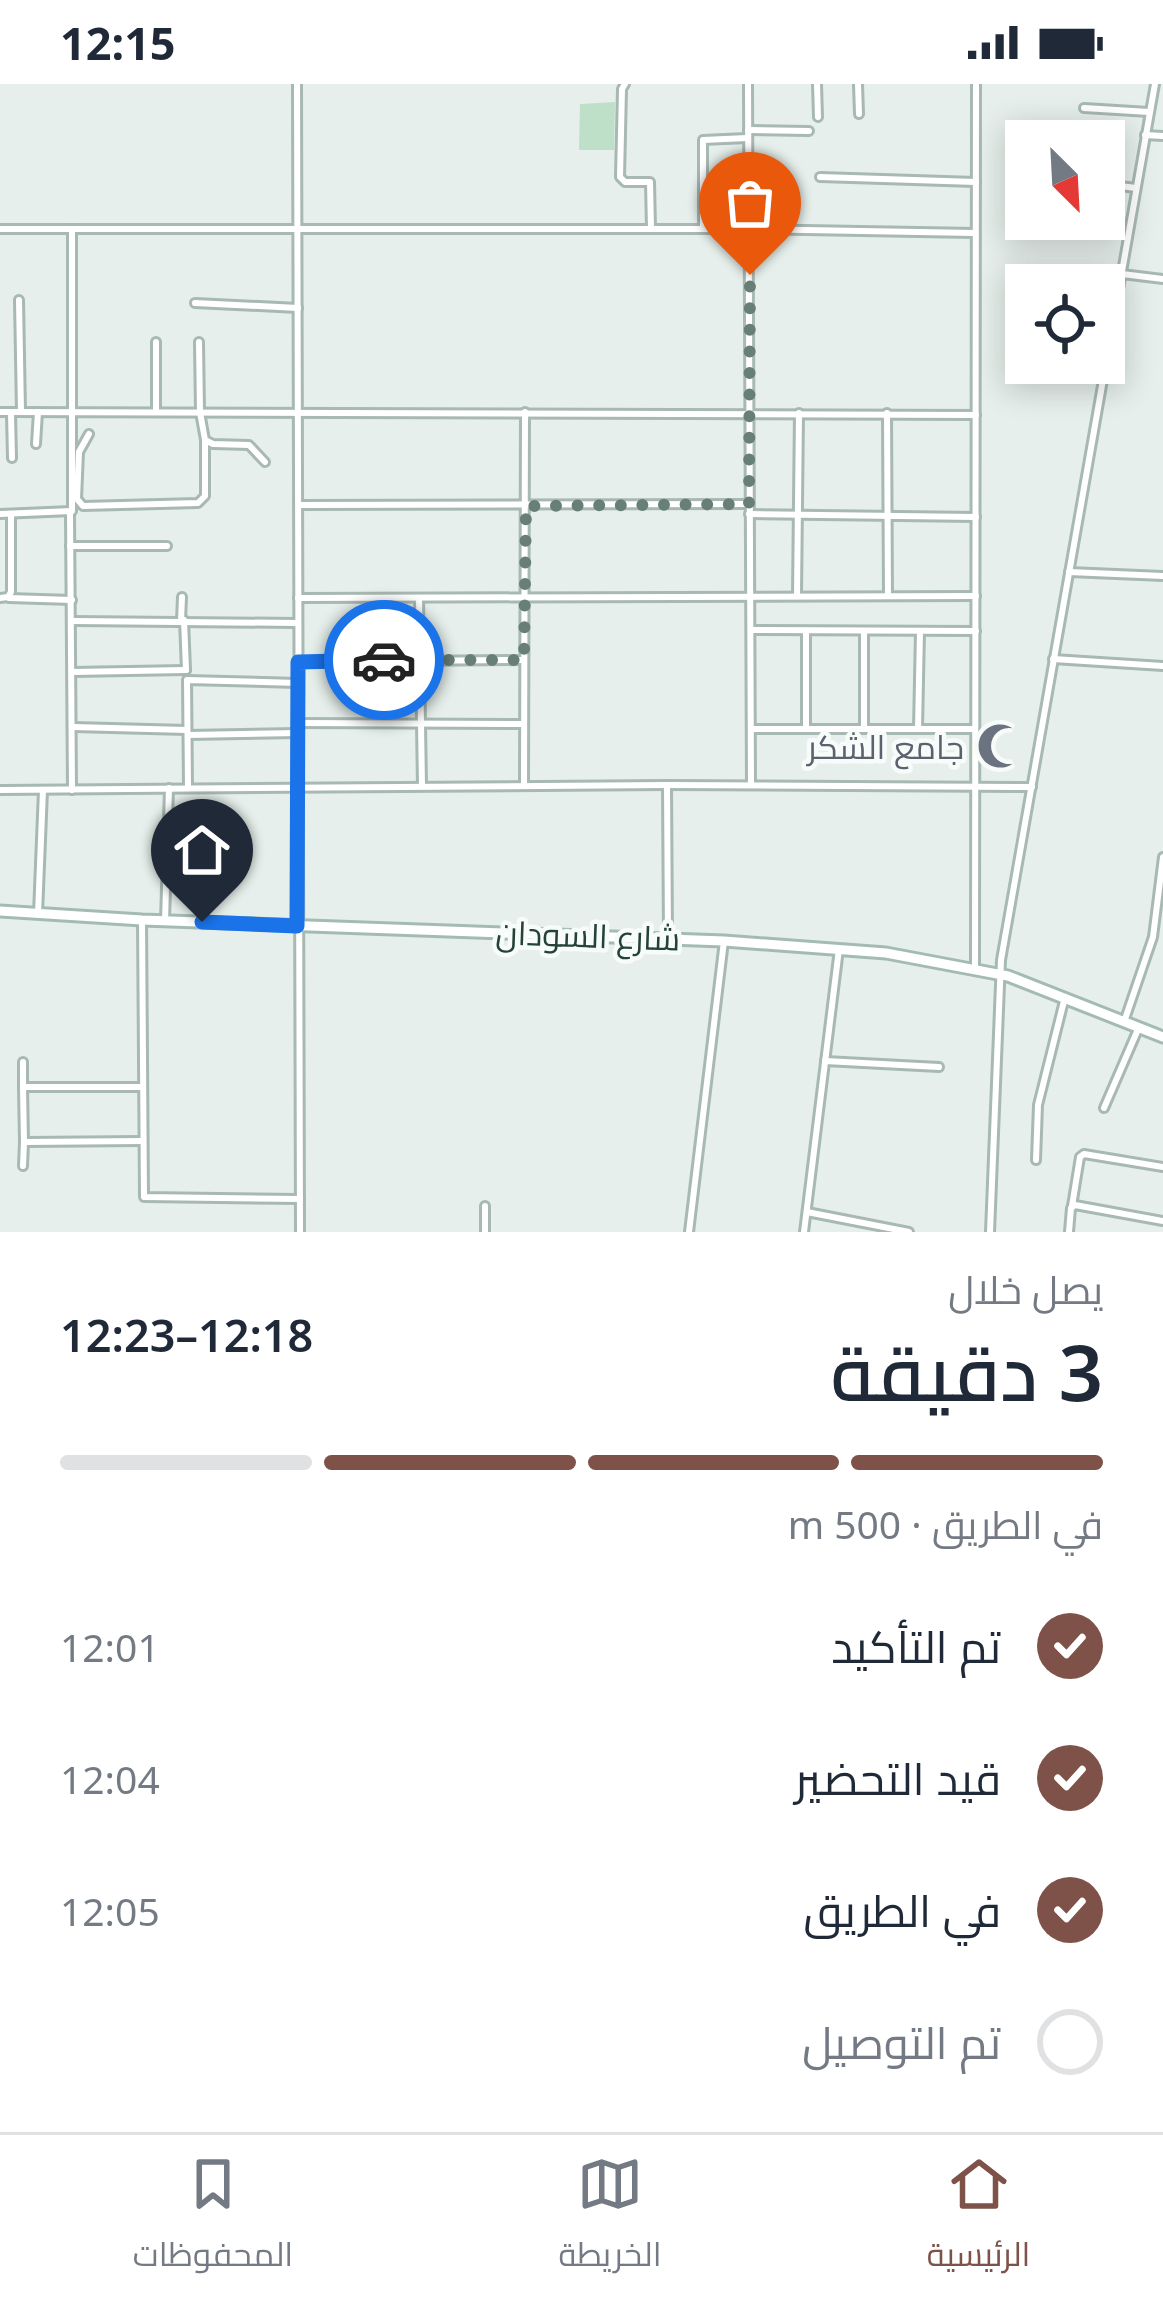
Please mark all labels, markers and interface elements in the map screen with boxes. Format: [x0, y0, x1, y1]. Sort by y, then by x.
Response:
text: 12:15 [60, 12, 176, 73]
north arrow [1005, 120, 1125, 240]
map controls [1005, 120, 1125, 384]
pin [699, 152, 801, 275]
icon: bag [717, 170, 783, 236]
button: locate [1005, 264, 1125, 384]
courier [324, 600, 444, 720]
icon: car [351, 627, 417, 693]
mosque icon: جامع الشكر [975, 721, 1025, 771]
place label: جامع الشكر [805, 724, 964, 770]
pin [151, 799, 253, 922]
icon: home [169, 817, 235, 883]
street label: شارع السودان [495, 909, 681, 962]
text: يصل خلال [948, 1262, 1103, 1315]
text: 12:18–12:23 [60, 1304, 313, 1365]
text: 3 دقيقة [830, 1318, 1103, 1424]
text: في الطريق · 500 m [788, 1497, 1103, 1550]
icon: check [1037, 1613, 1103, 1679]
text: تم التأكيد [831, 1615, 1001, 1676]
text: 12:01 [60, 1620, 160, 1673]
icon: check [1037, 1745, 1103, 1811]
text: قيد التحضير [795, 1747, 1001, 1808]
text: 12:04 [60, 1752, 160, 1805]
icon: check [1037, 1877, 1103, 1943]
text: في الطريق [804, 1879, 1001, 1940]
text: 12:05 [60, 1884, 160, 1937]
text: تم التوصيل [802, 2011, 1001, 2072]
tab: المحفوظات [133, 2151, 293, 2285]
tab: الخريطة [559, 2151, 662, 2285]
tab: الرئيسية [927, 2151, 1030, 2285]

